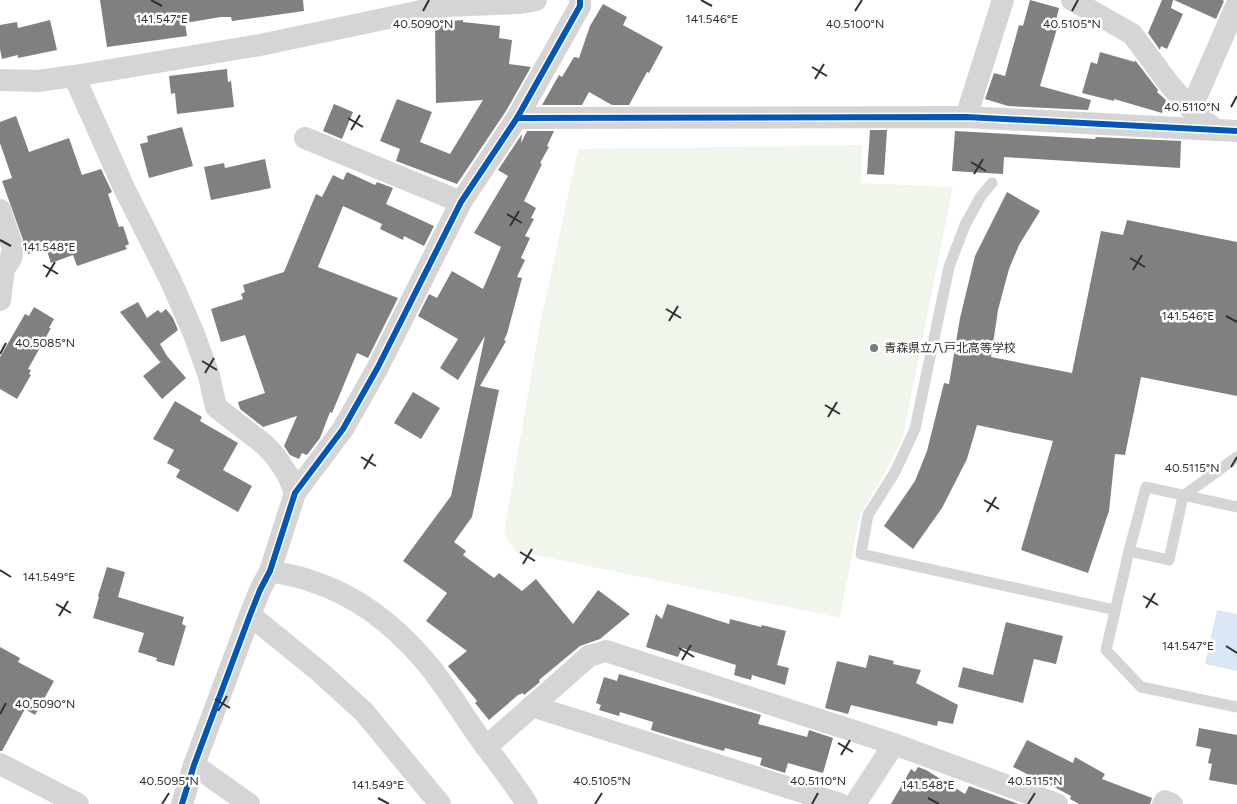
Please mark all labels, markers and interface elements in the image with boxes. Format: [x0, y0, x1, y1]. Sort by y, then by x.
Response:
text: 141.547°E [136, 12, 188, 26]
text: 141.546°E [686, 12, 738, 26]
text: 40.5090°N [393, 17, 453, 31]
text: 40.5100°N [826, 17, 884, 31]
text: 40.5105°N [1043, 17, 1101, 31]
text: 40.5110°N [1164, 100, 1220, 114]
text: 141.548°E [22, 240, 76, 254]
text: 141.546°E [1162, 309, 1214, 323]
text: 40.5085°N [15, 336, 75, 350]
place label: 青森県立八戸北高等学校 [884, 341, 1016, 355]
marker: 青森県立八戸北高等学校 [868, 342, 880, 354]
text: 40.5115°N [1164, 461, 1220, 475]
text: 141.549°E [23, 570, 75, 584]
text: 141.547°E [1162, 639, 1214, 653]
text: 40.5090°N [15, 697, 75, 711]
text: 40.5095°N [139, 774, 199, 788]
text: 40.5105°N [573, 774, 631, 788]
text: 40.5110°N [790, 774, 846, 788]
text: 40.5115°N [1007, 774, 1063, 788]
text: 141.549°E [352, 778, 404, 792]
text: 141.548°E [901, 778, 955, 792]

